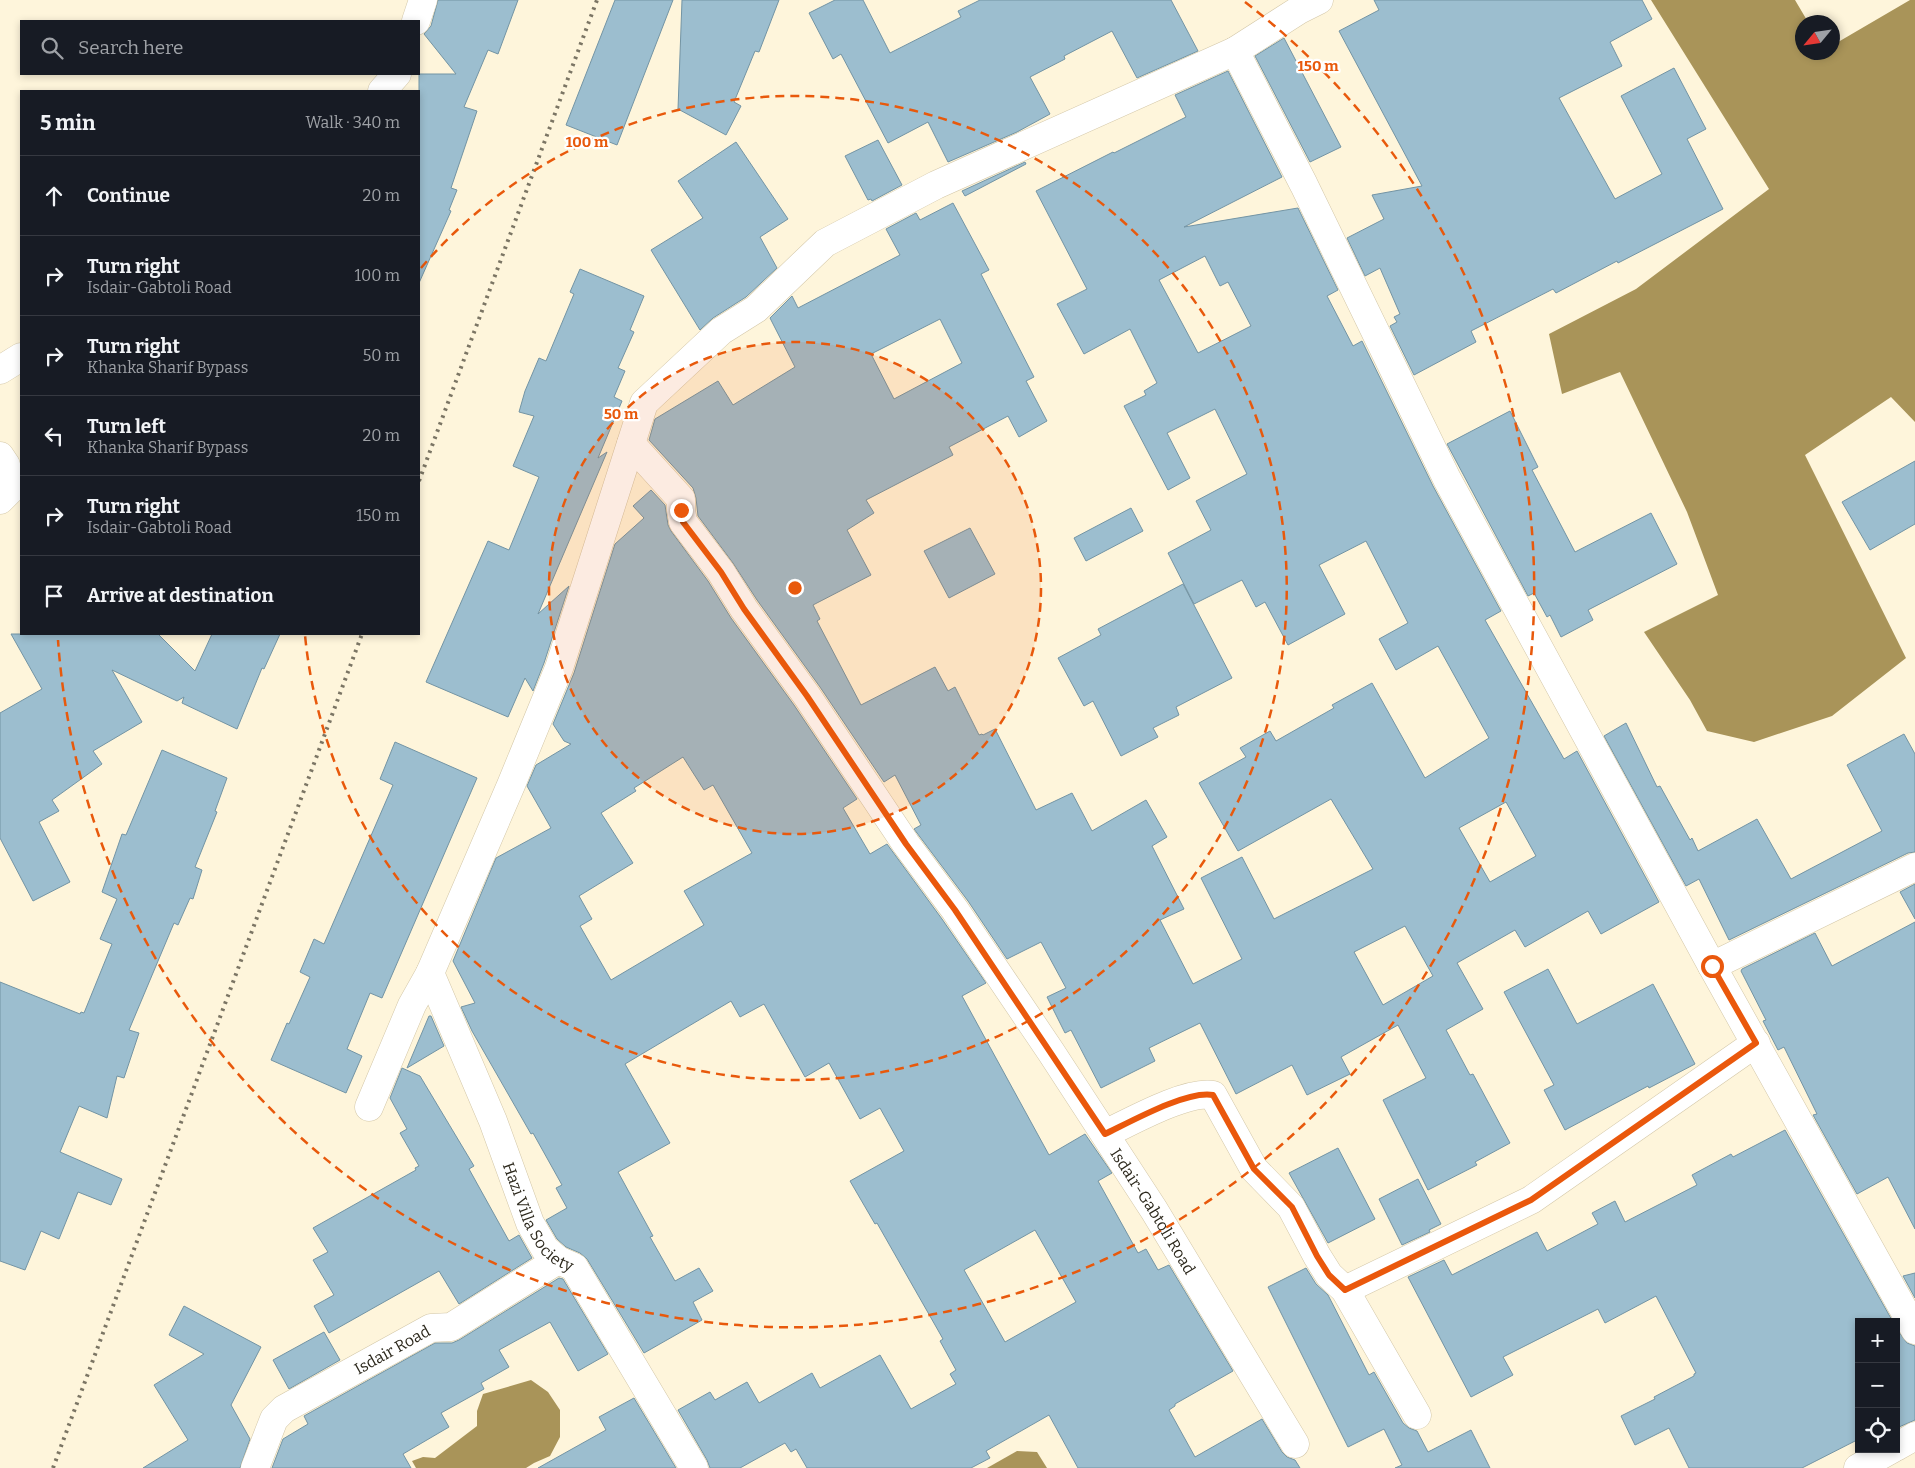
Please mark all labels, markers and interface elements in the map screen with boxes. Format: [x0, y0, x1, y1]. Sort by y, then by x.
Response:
north arrow [1795, 15, 1840, 60]
search box [20, 20, 420, 75]
icon: search [38, 34, 66, 62]
text: Search here [78, 36, 183, 59]
text: 150 m [1297, 57, 1339, 75]
text: 5 min [40, 110, 96, 136]
text: Walk · 340 m [306, 113, 400, 132]
text: 100 m [566, 133, 609, 151]
icon: ahead [40, 182, 68, 210]
text: Continue [87, 184, 170, 207]
text: 20 m [363, 186, 400, 205]
text: Turn right [87, 255, 180, 278]
icon: right [40, 262, 68, 290]
text: 100 m [355, 266, 400, 285]
text: Isdair-Gabtoli Road [87, 278, 232, 297]
text: Turn right [87, 335, 180, 358]
icon: right [40, 342, 68, 370]
text: 50 m [363, 346, 400, 365]
text: Khanka Sharif Bypass [87, 358, 248, 377]
text: 50 m [604, 405, 639, 423]
text: Turn left [87, 415, 166, 438]
icon: left [40, 422, 68, 450]
text: 20 m [363, 426, 400, 445]
text: Khanka Sharif Bypass [87, 438, 248, 457]
text: Turn right [87, 495, 180, 518]
route end [670, 499, 693, 522]
icon: right [40, 502, 68, 530]
text: 150 m [356, 506, 400, 525]
text: Isdair-Gabtoli Road [87, 518, 232, 537]
centre of rings [786, 579, 804, 597]
icon: arrive [40, 582, 68, 610]
text: Arrive at destination [87, 584, 274, 607]
route start [1701, 955, 1724, 978]
street label: Isdair-Gabtoli Road [1107, 1144, 1200, 1278]
street label: Hazi Villa Society [499, 1160, 577, 1275]
map controls [1855, 1318, 1900, 1453]
button: + [1855, 1318, 1900, 1363]
street label: Isdair Road [351, 1321, 434, 1378]
button: − [1855, 1363, 1900, 1408]
button: locate [1855, 1408, 1900, 1453]

